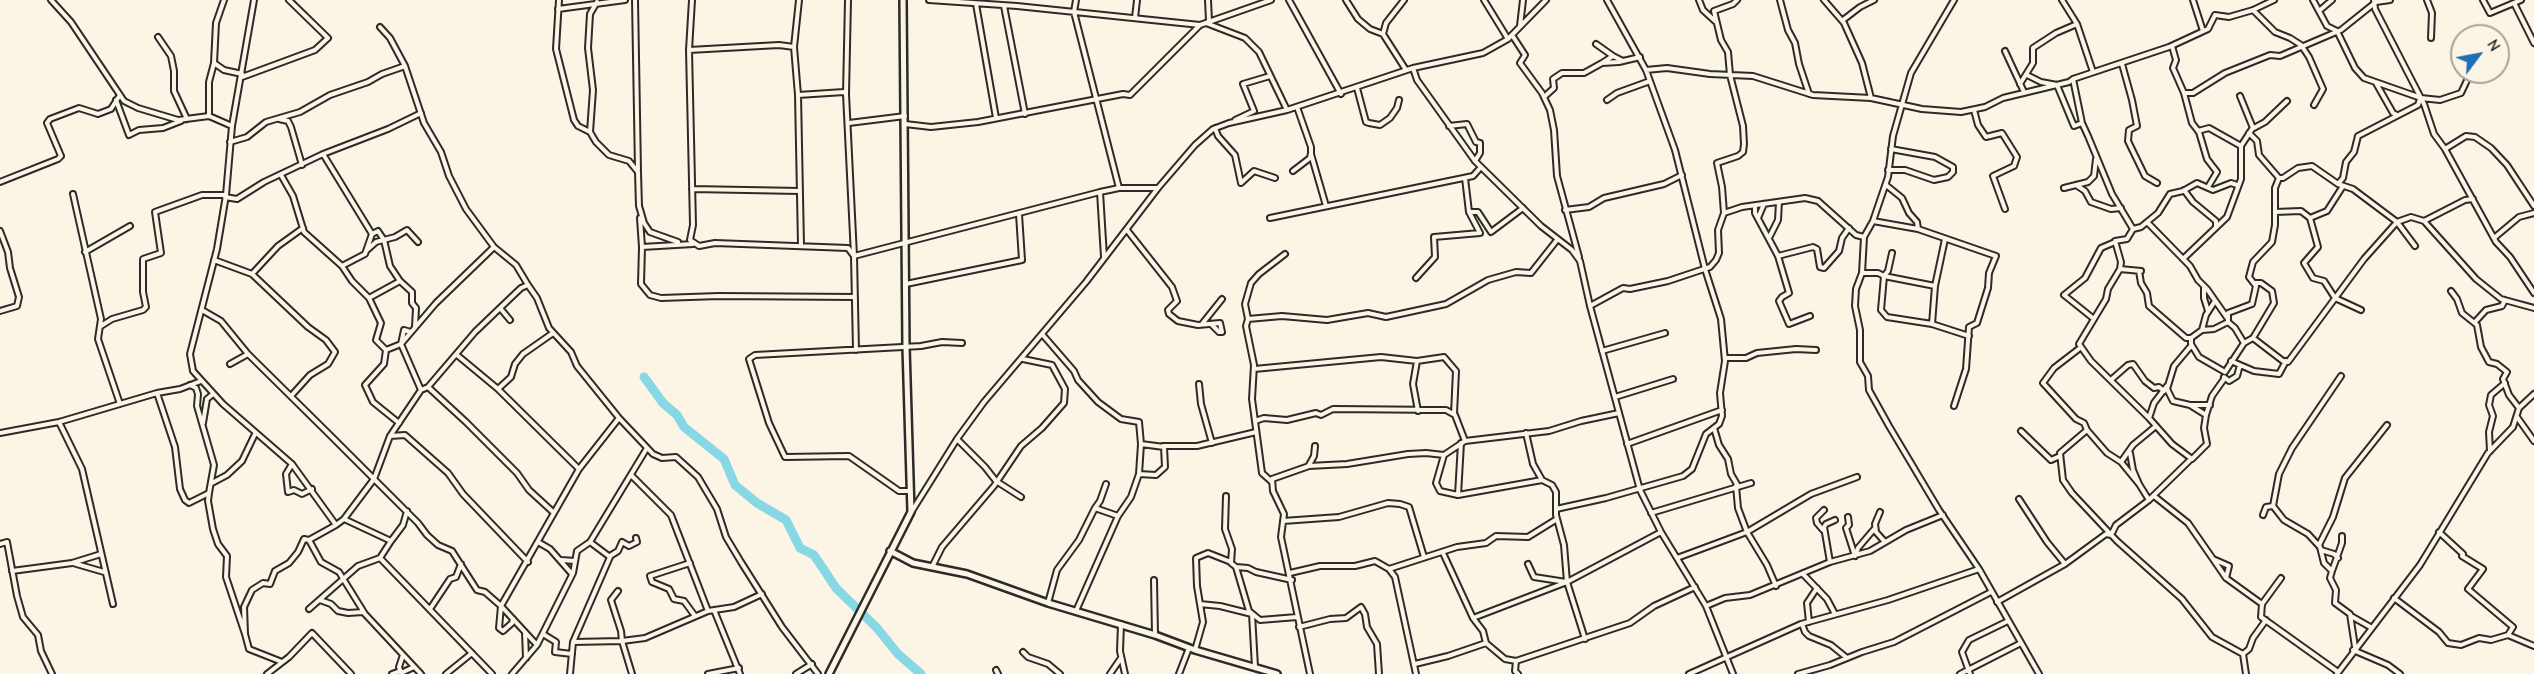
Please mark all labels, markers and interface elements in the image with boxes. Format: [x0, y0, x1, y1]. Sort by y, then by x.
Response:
north arrow [2450, 24, 2510, 84]
text: N [2483, 36, 2504, 55]

